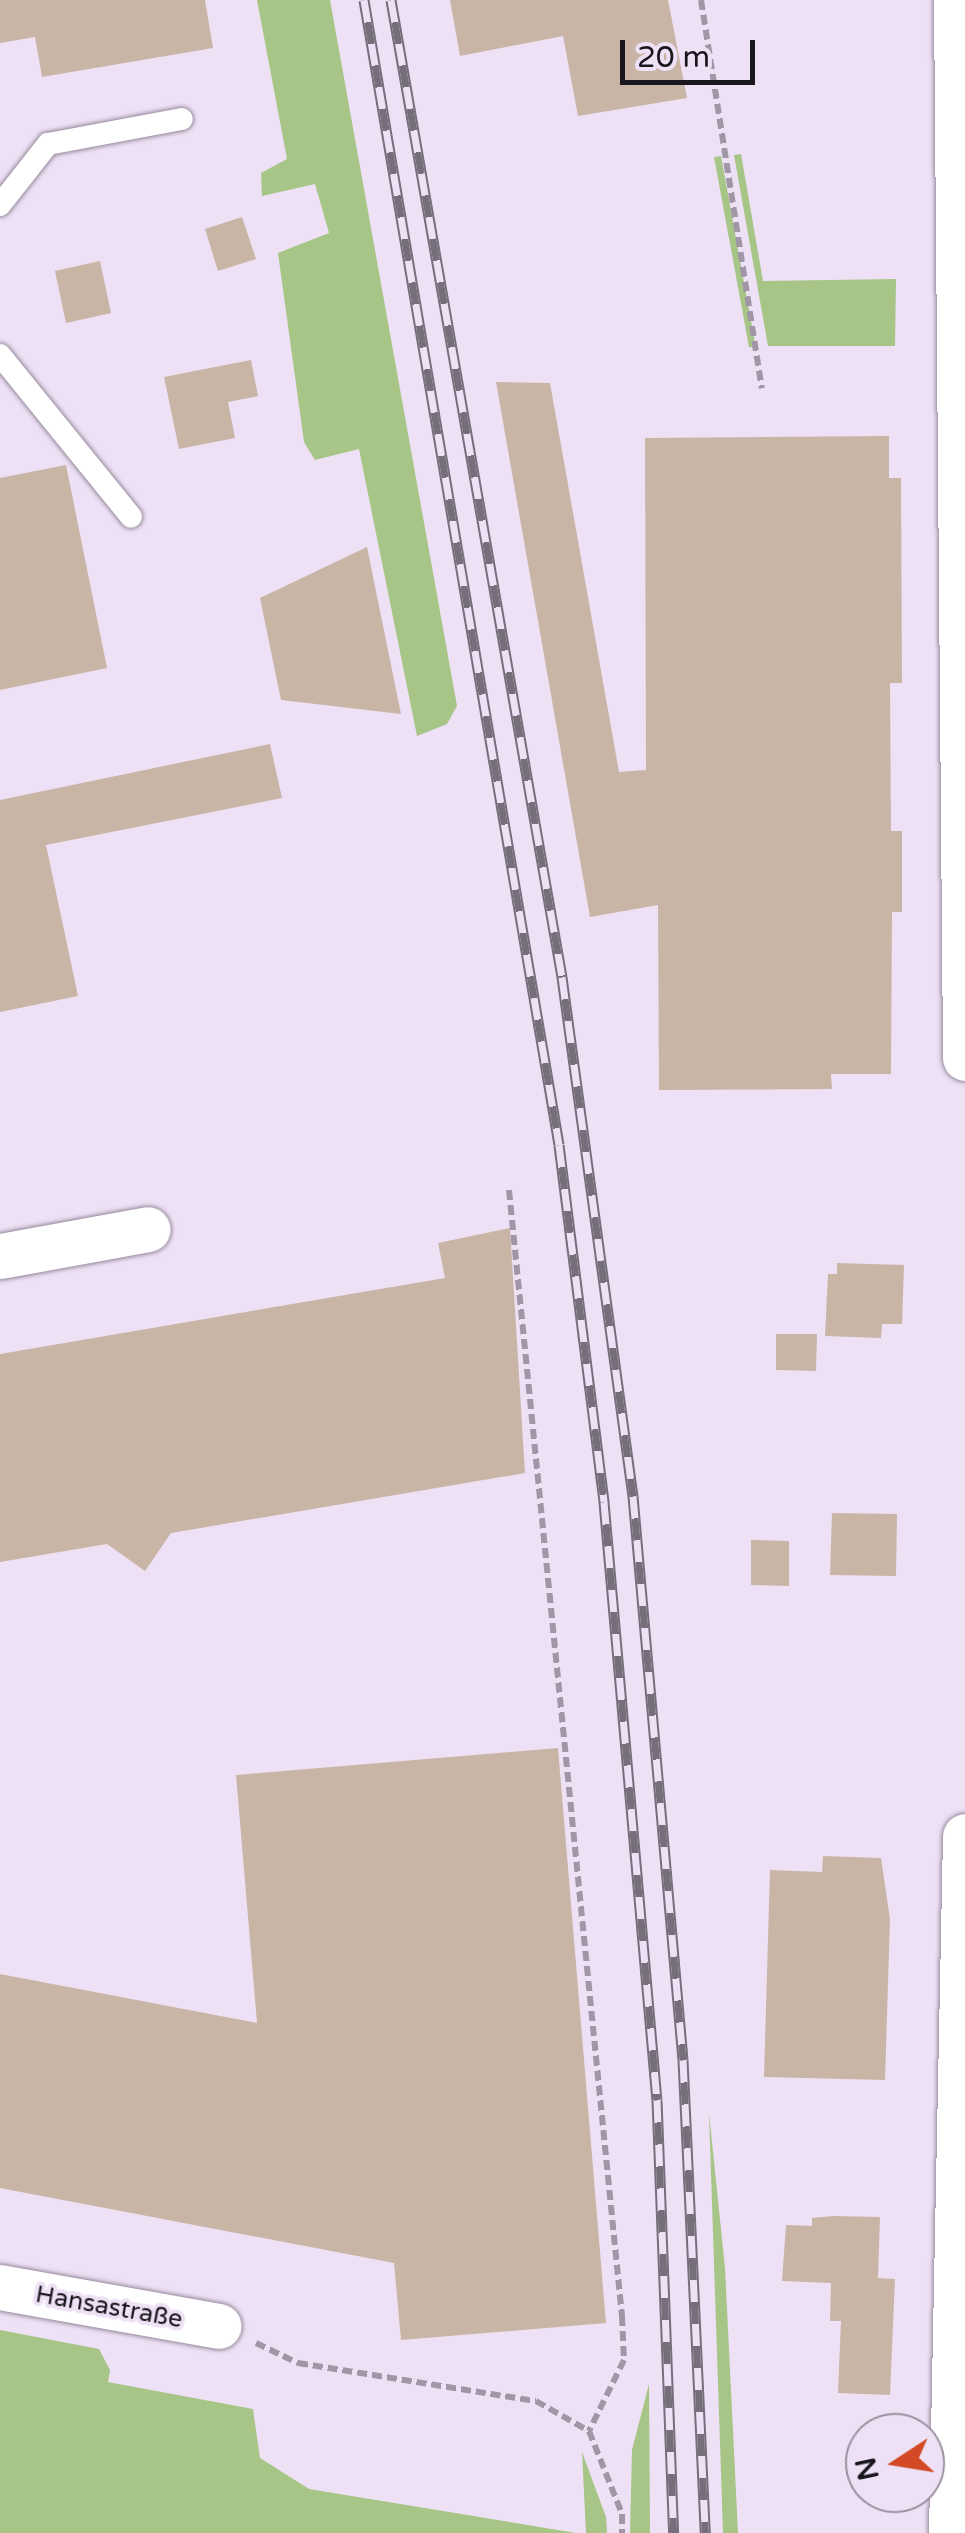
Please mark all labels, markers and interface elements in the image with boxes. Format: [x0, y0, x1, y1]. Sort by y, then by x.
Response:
scale bar [625, 20, 760, 82]
text: 20 m [637, 39, 710, 76]
street label: Hansastraße [33, 2279, 185, 2335]
north arrow [845, 2413, 945, 2513]
text: N [849, 2454, 887, 2483]

